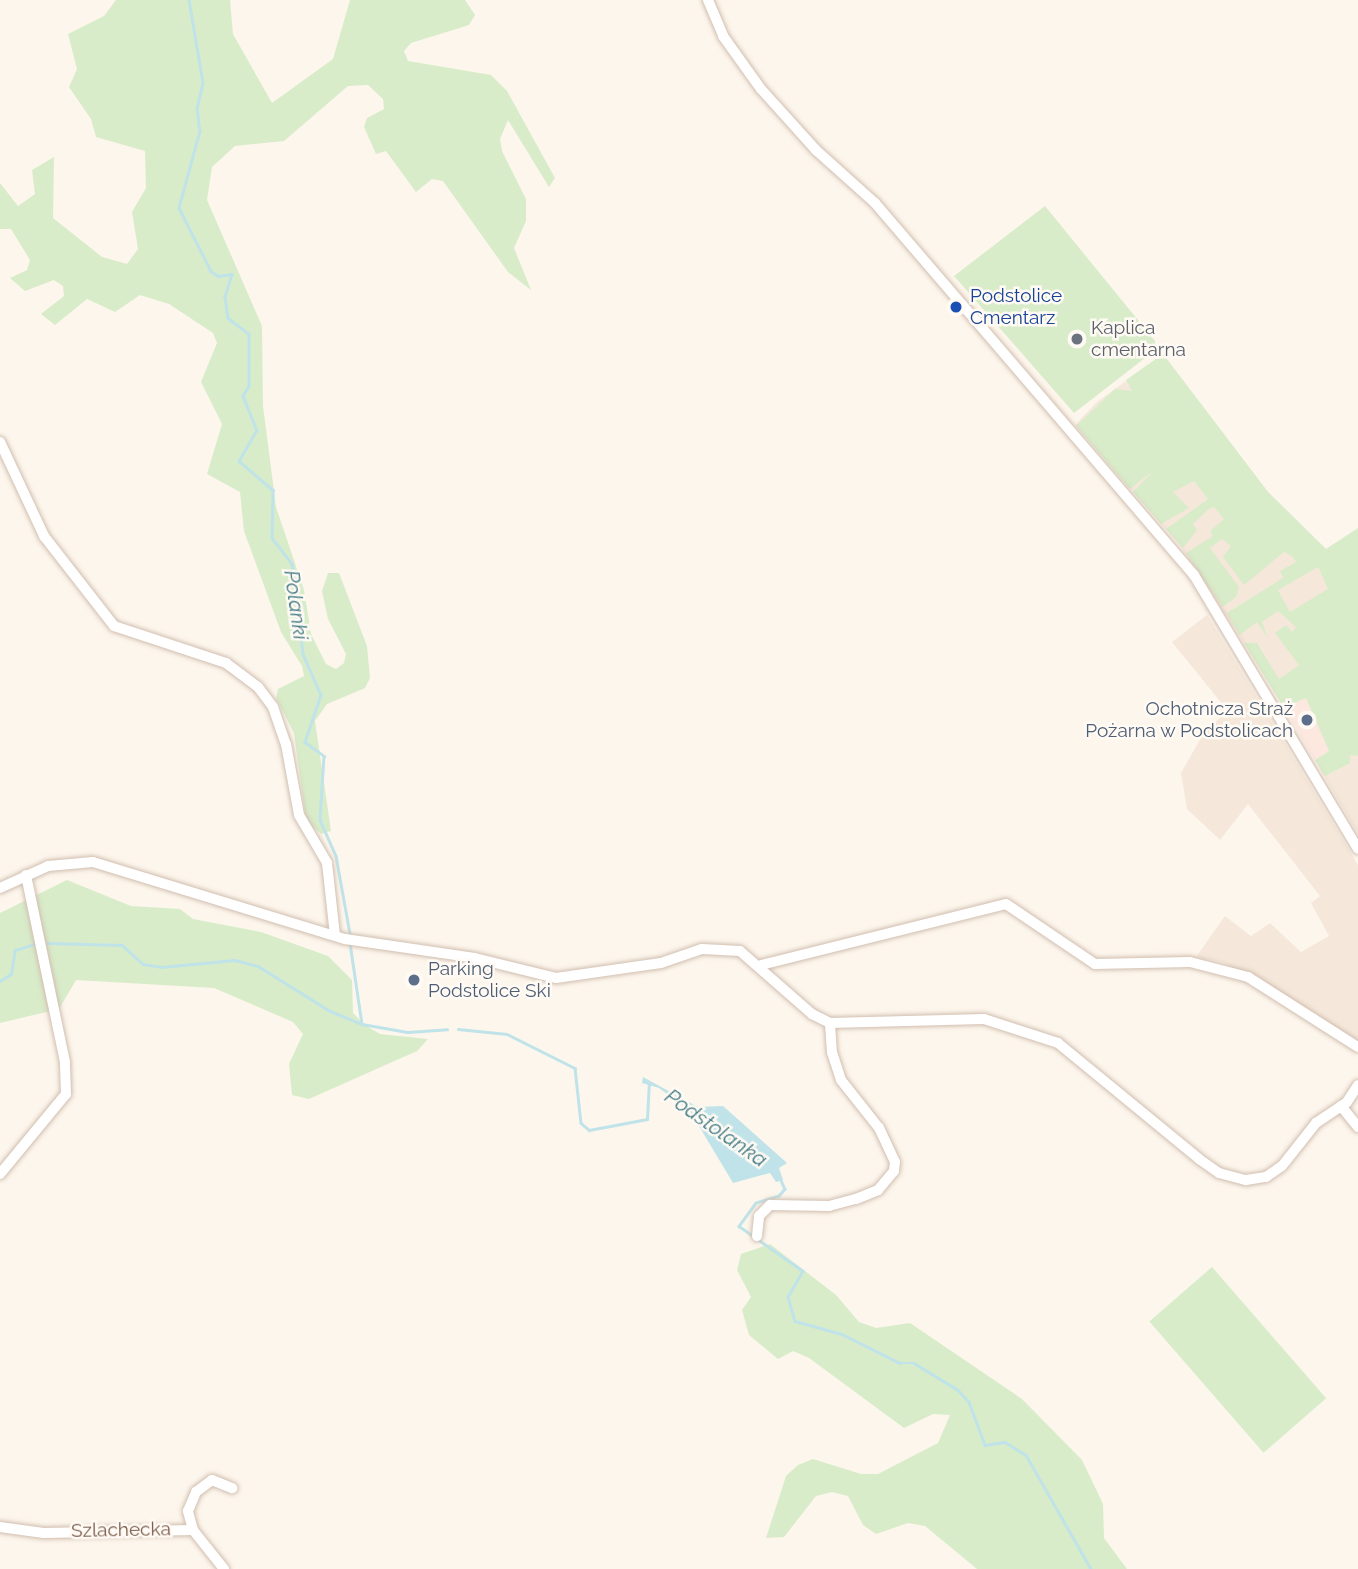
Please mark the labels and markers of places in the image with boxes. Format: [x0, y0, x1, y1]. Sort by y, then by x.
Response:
place label: Podstolice Cmentarz [970, 285, 1062, 329]
marker: Podstolice Cmentarz [948, 299, 964, 315]
place label: Kaplica cmentarna [1091, 317, 1186, 361]
marker: Kaplica cmentarna [1069, 331, 1085, 347]
place label: Ochotnicza Straż Pożarna w Podstolicach [1084, 698, 1293, 742]
marker: Ochotnicza Straż Pożarna w Podstolicach [1299, 712, 1315, 728]
place label: Parking Podstolice Ski [428, 958, 551, 1002]
marker: Parking Podstolice Ski [406, 972, 422, 988]

